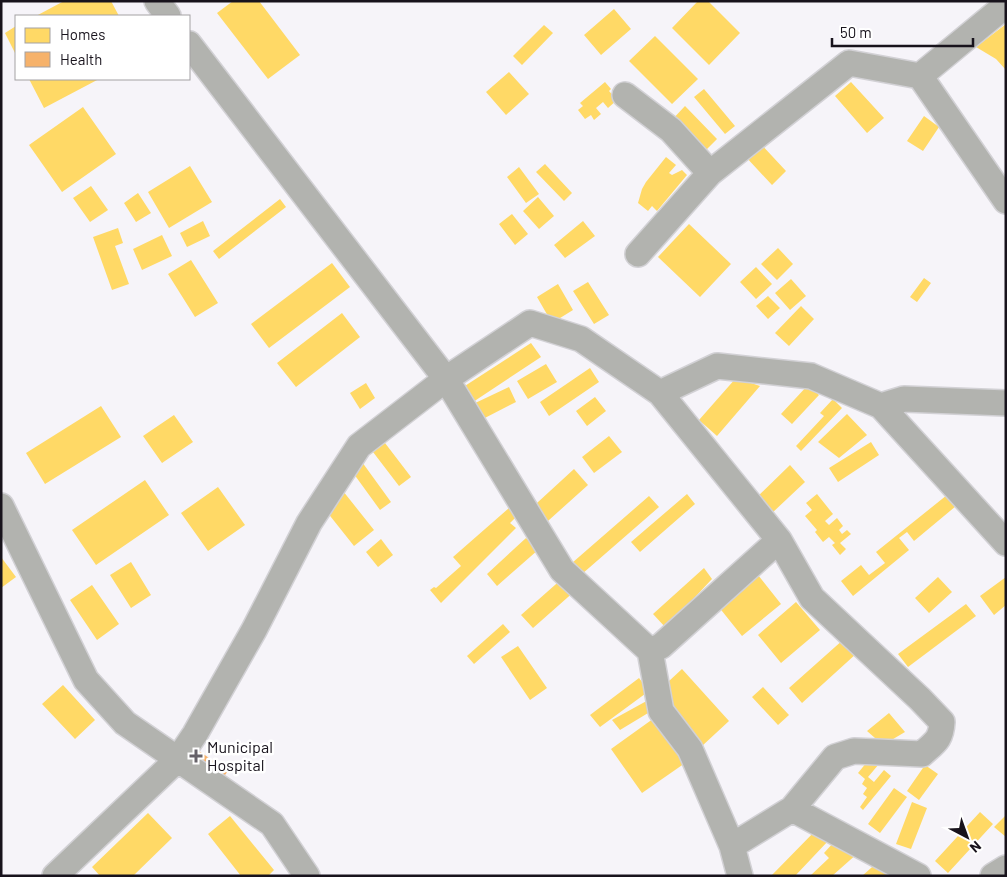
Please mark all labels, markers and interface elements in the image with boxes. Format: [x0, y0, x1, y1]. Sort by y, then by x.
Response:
legend [15, 15, 190, 80]
scale bar [832, 15, 973, 47]
text: 50 m [840, 23, 872, 41]
text: Homes [60, 25, 105, 43]
text: Health [60, 50, 102, 68]
place label: Municipal Hospital [207, 737, 273, 774]
marker: Municipal Hospital [189, 749, 203, 763]
north arrow [942, 812, 992, 862]
text: N [967, 838, 985, 857]

